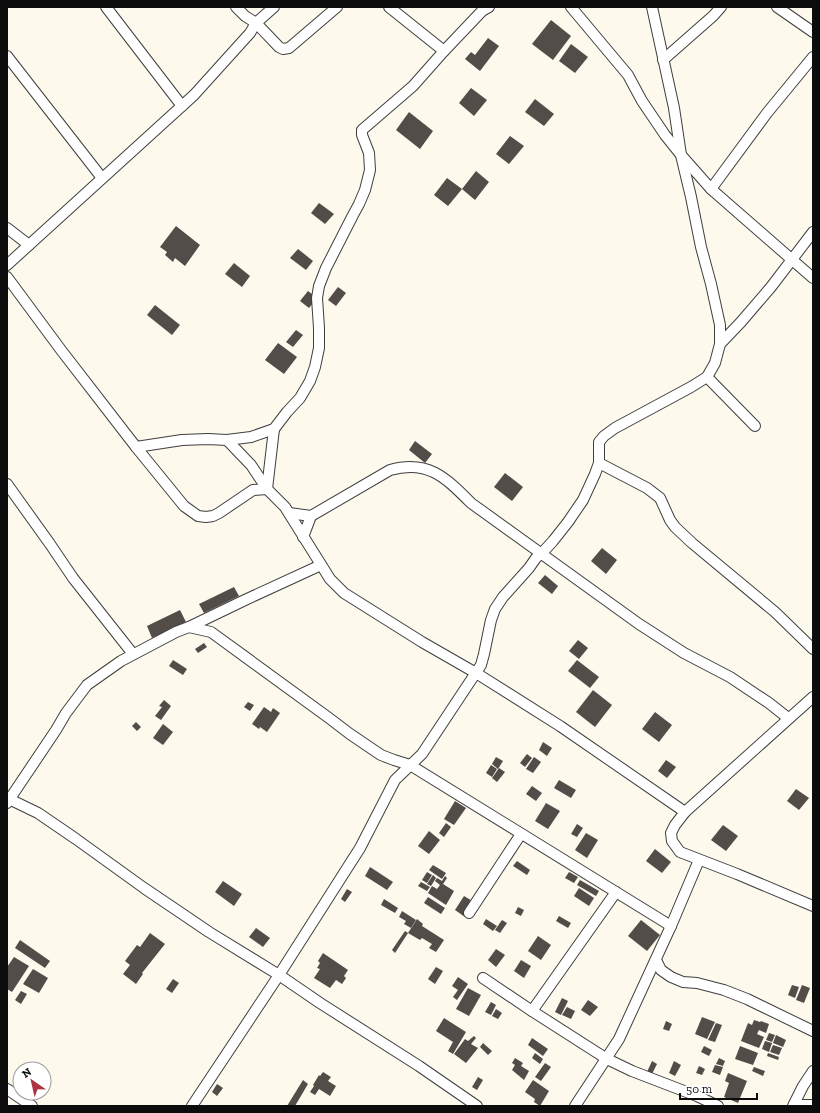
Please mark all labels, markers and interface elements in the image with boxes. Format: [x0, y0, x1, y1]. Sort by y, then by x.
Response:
north arrow [12, 1061, 52, 1101]
text: N [20, 1065, 34, 1081]
scale bar [680, 1075, 757, 1101]
text: 50 m [686, 1082, 713, 1096]

